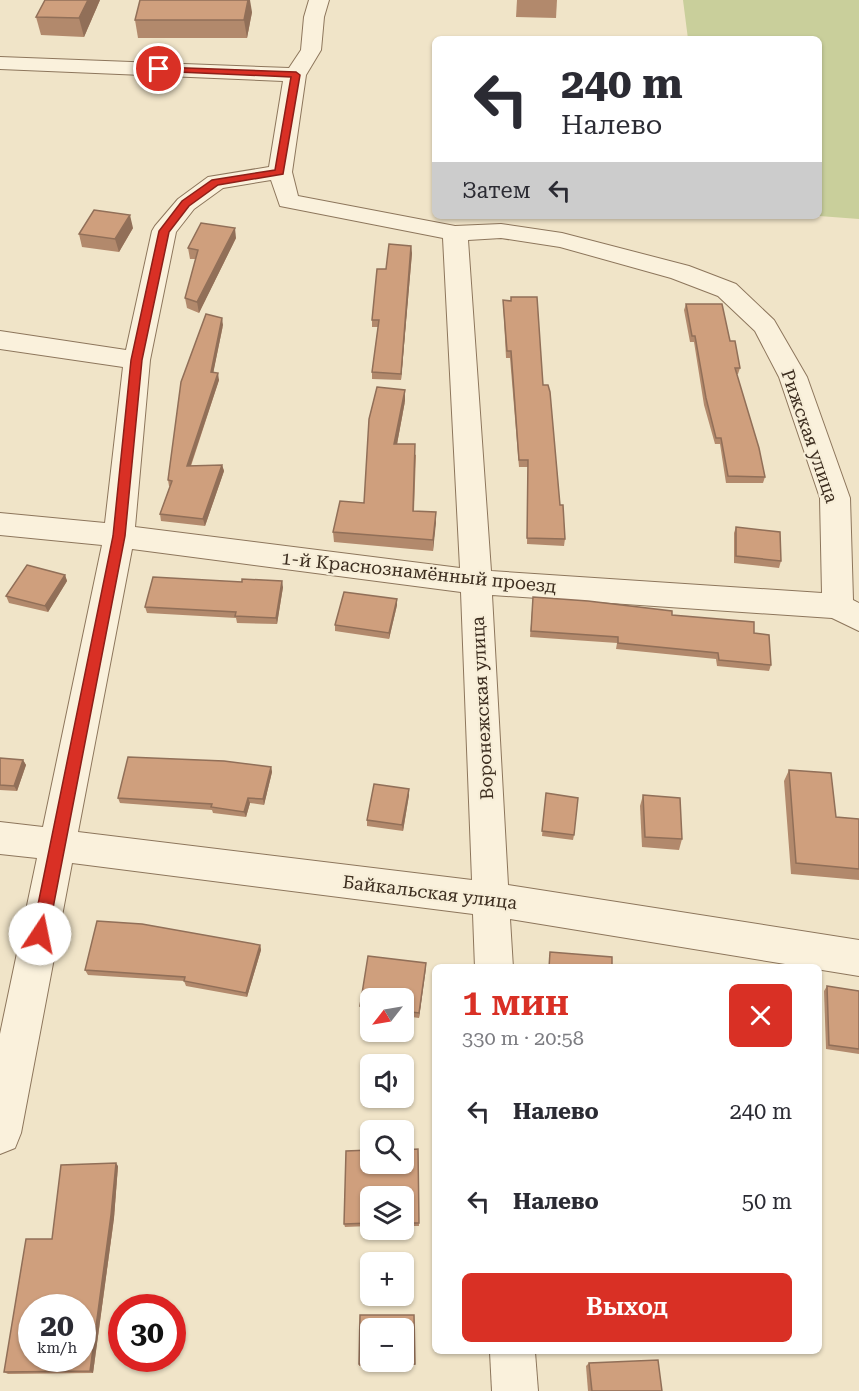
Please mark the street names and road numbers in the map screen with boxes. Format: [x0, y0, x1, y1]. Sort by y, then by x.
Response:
street label: Рижская улица [777, 366, 843, 506]
street label: 1-й Краснознамённый проезд [280, 547, 558, 597]
street label: Воронежская улица [467, 615, 497, 800]
street label: Байкальская улица [341, 871, 519, 913]

